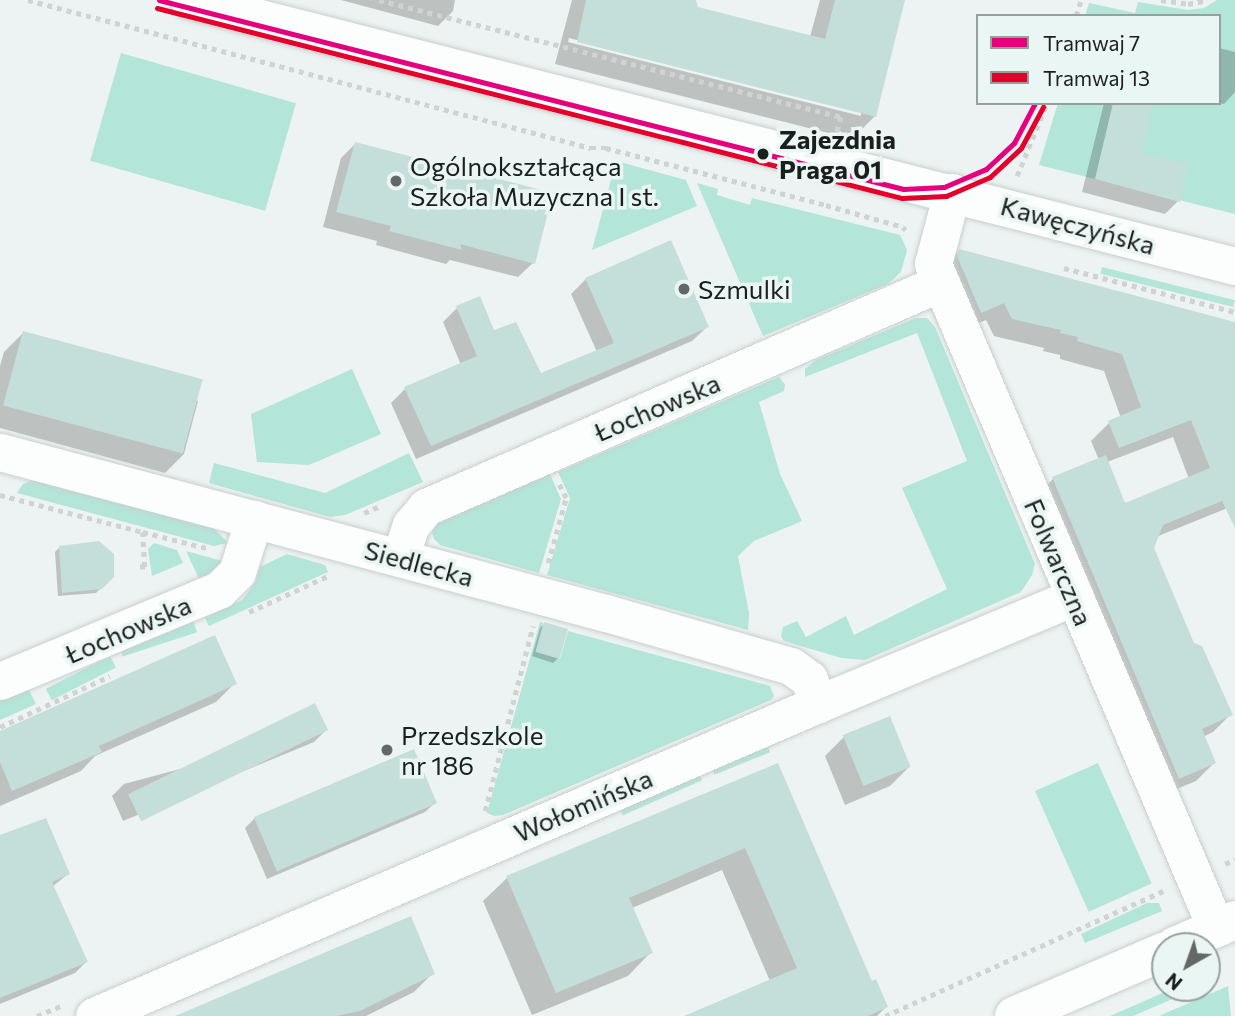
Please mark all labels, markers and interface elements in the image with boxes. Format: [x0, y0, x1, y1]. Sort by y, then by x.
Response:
legend [976, 14, 1221, 105]
text: Tramwaj 7 [1043, 30, 1140, 55]
text: Tramwaj 13 [1043, 65, 1150, 90]
place label: Zajezdnia Praga 01 [779, 123, 896, 184]
marker: Zajezdnia Praga 01 [753, 144, 773, 164]
place label: Ogólnokształcąca Szkoła Muzyczna I st. [410, 150, 659, 212]
marker: Ogólnokształcąca Szkoła Muzyczna I st. [388, 173, 404, 189]
street label: Kawęczyńska [997, 189, 1159, 261]
place label: Szmulki [698, 273, 791, 305]
marker: Szmulki [676, 281, 692, 297]
street label: Łochowska [589, 367, 725, 447]
street label: Folwarczna [1018, 494, 1100, 630]
street label: Siedlecka [361, 533, 477, 593]
street label: Łochowska [60, 589, 196, 669]
place label: Przedszkole nr 186 [401, 719, 543, 780]
marker: Przedszkole nr 186 [379, 742, 395, 758]
street label: Wołomińska [509, 762, 657, 848]
north arrow [1151, 932, 1221, 1002]
text: N [1161, 969, 1186, 995]

